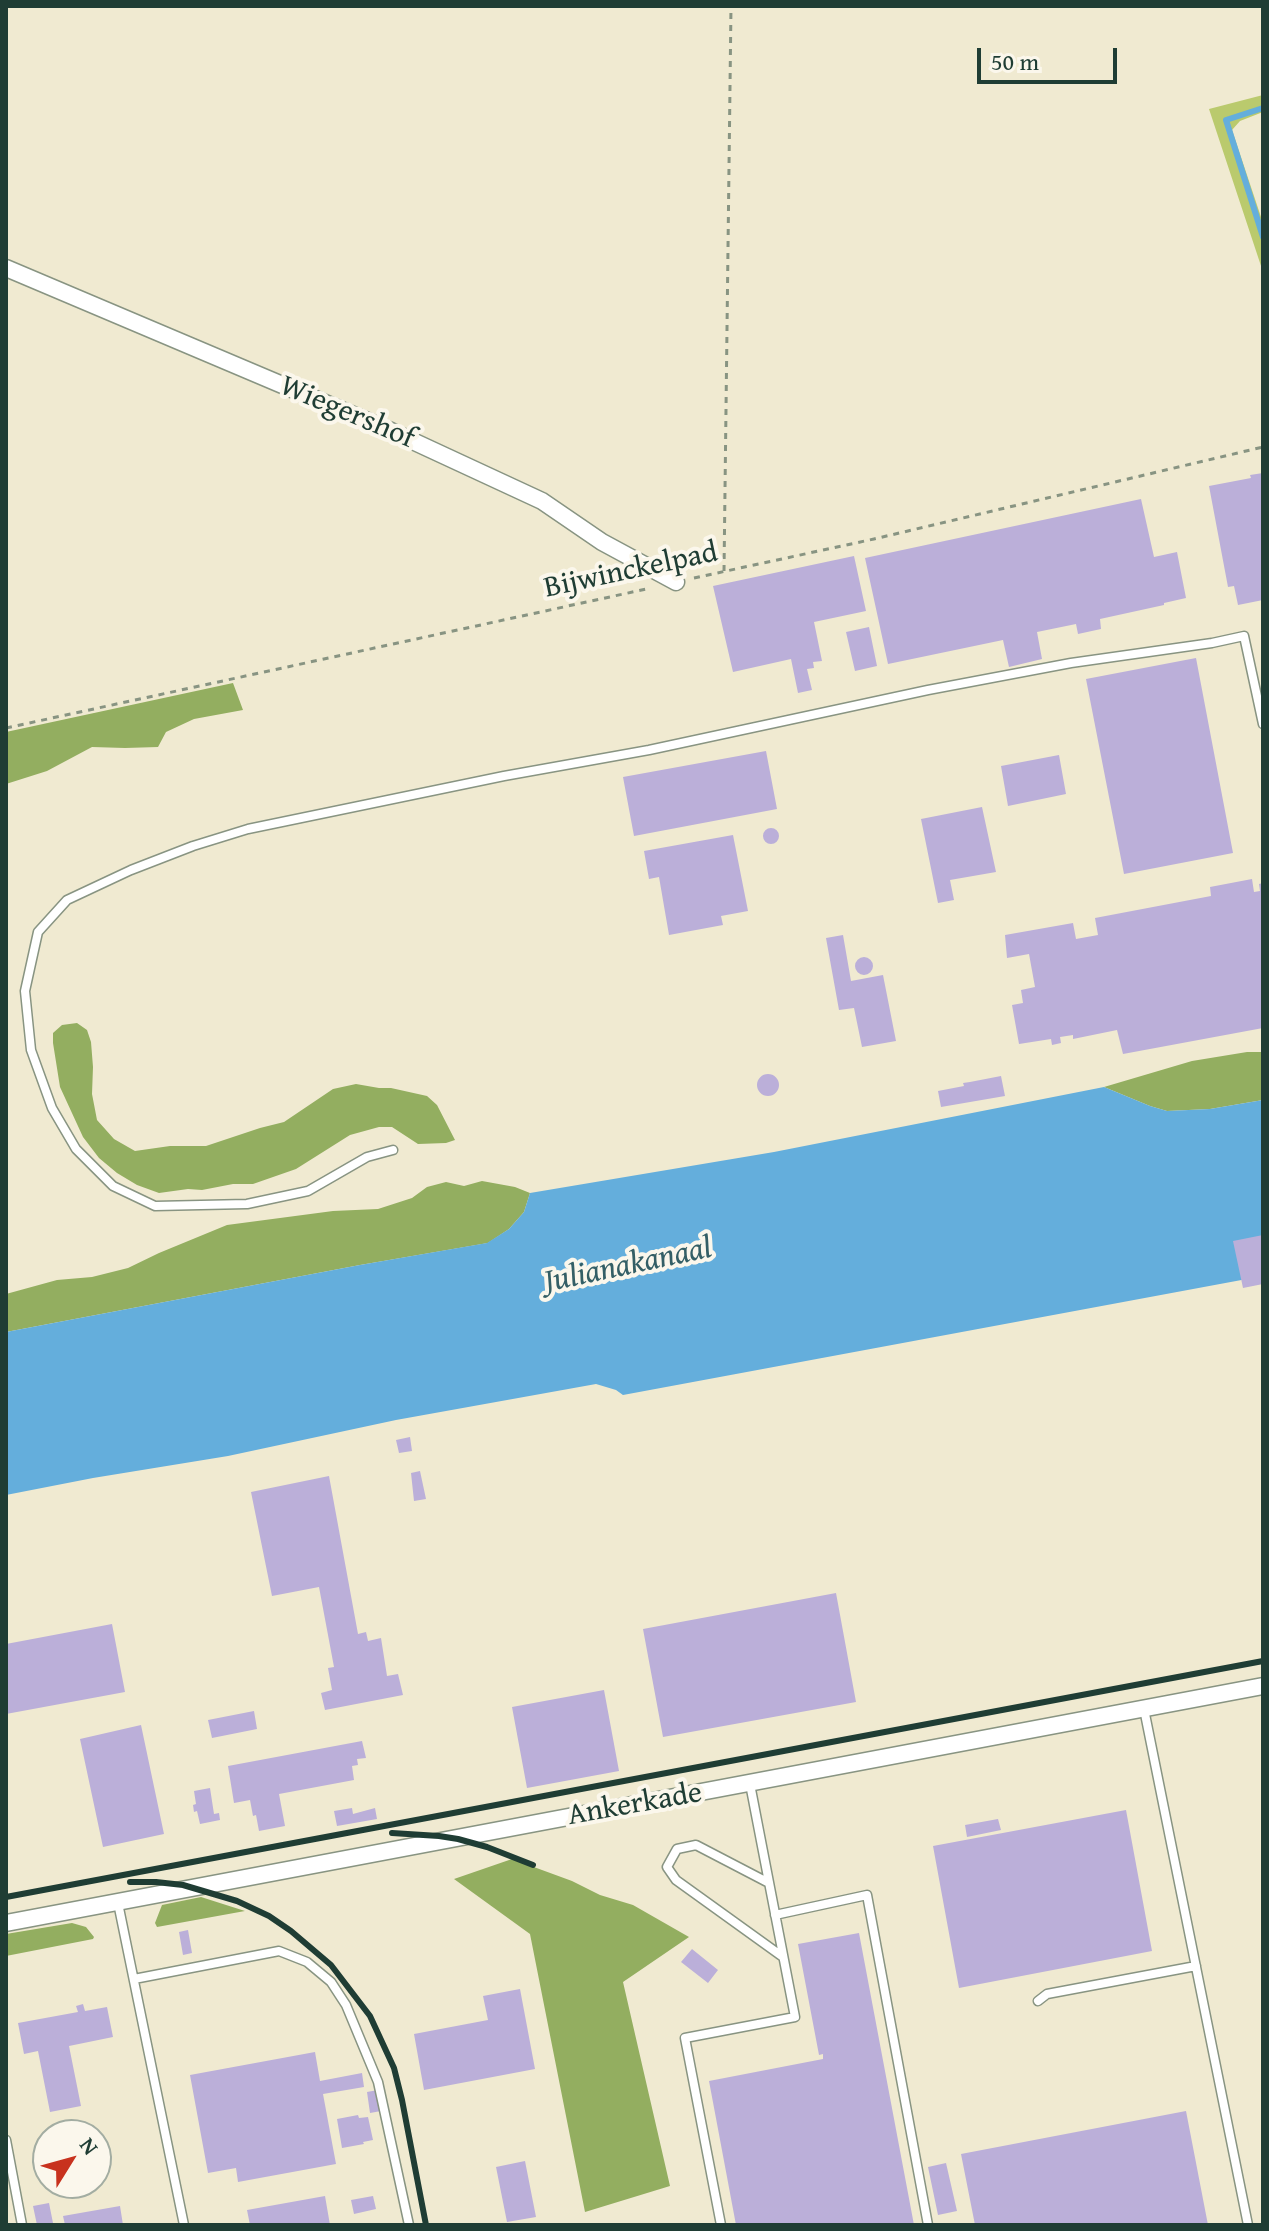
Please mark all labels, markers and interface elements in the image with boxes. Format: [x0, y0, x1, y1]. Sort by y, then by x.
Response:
scale bar [981, 32, 1121, 82]
text: 50 m [991, 44, 1039, 79]
street label: Wiegershof [274, 368, 420, 458]
street label: Bijwinckelpad [541, 535, 721, 607]
water label: Julianakanaal [541, 1230, 715, 1302]
street label: Ankerkade [565, 1775, 705, 1835]
north arrow [32, 2119, 112, 2199]
text: N [72, 2130, 107, 2161]

